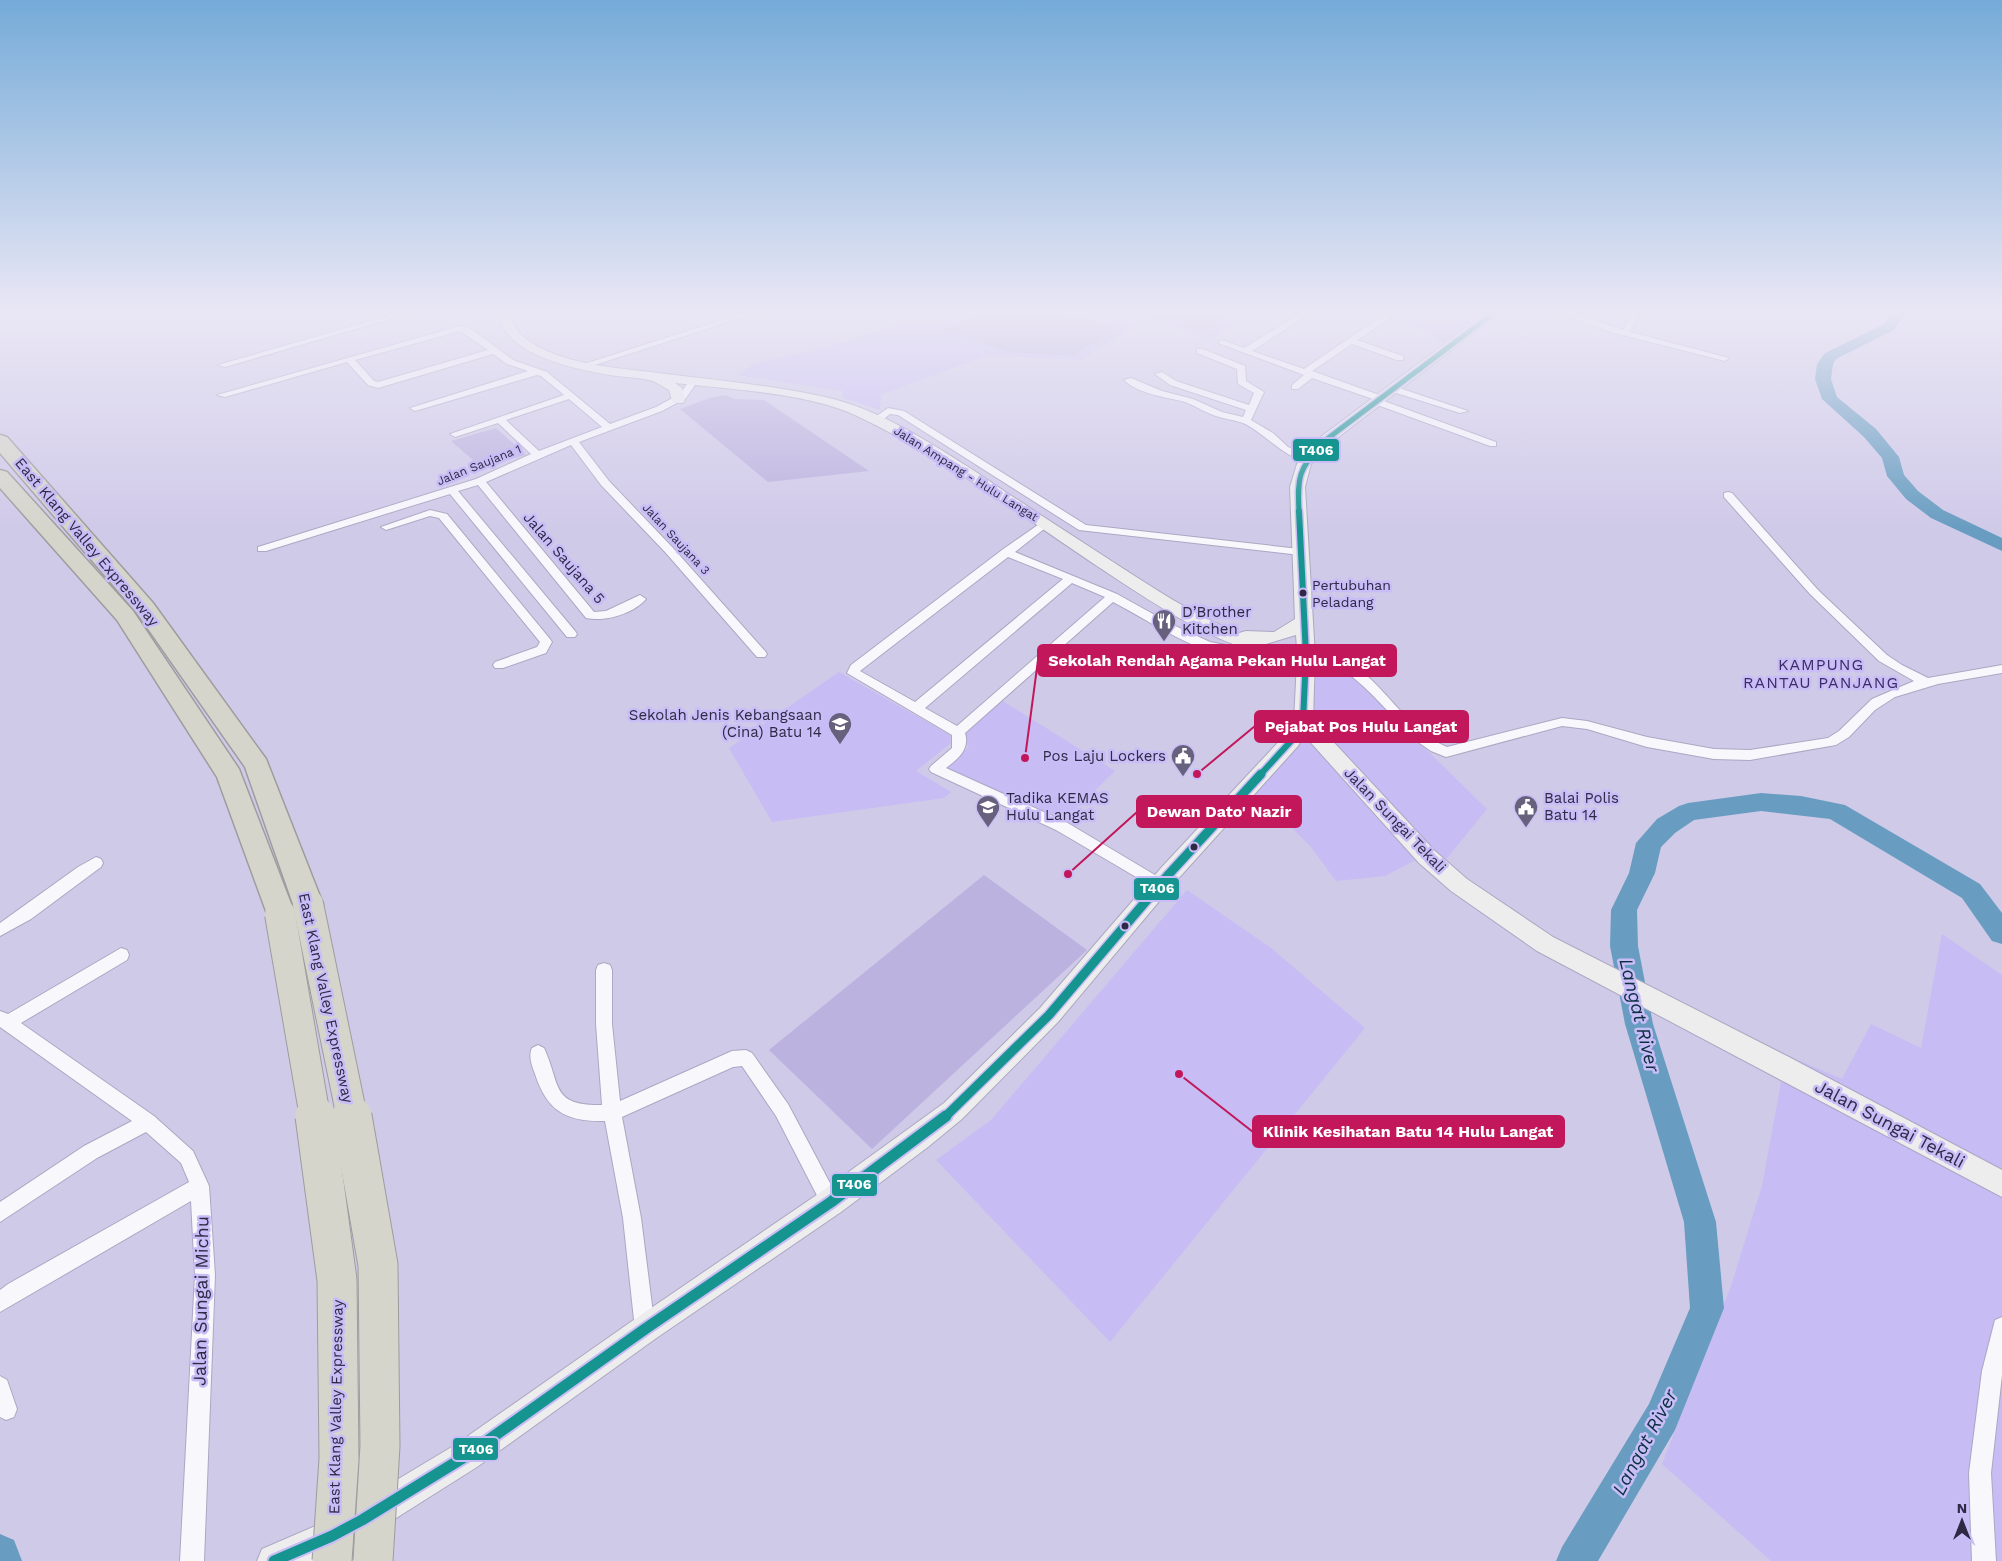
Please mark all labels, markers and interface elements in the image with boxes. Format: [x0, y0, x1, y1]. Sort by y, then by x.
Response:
street label: Jalan Ampang - Hulu Langat [891, 424, 1041, 524]
line badge: T406 [1292, 438, 1340, 462]
street label: Jalan Saujana 1 [435, 442, 523, 488]
text: T406 [1299, 442, 1334, 458]
street label: East Klang Valley Expressway [11, 454, 163, 630]
street label: Jalan Saujana 3 [639, 501, 713, 577]
street label: Jalan Saujana 5 [519, 509, 609, 607]
place label: Pertubuhan Peladang [1312, 577, 1391, 610]
marker: Pertubuhan Peladang [1298, 588, 1308, 598]
place label: D’Brother Kitchen [1182, 603, 1251, 638]
restaurant icon: D’Brother Kitchen [1151, 608, 1177, 642]
callout: Sekolah Rendah Agama Pekan Hulu Langat [1038, 645, 1396, 676]
text: Sekolah Rendah Agama Pekan Hulu Langat [1048, 651, 1386, 670]
district label: KAMPUNG RANTAU PANJANG [1743, 655, 1899, 692]
place label: Sekolah Jenis Kebangsaan (Cina) Batu 14 [629, 706, 822, 741]
school or university icon: Sekolah Jenis Kebangsaan (Cina) Batu 14 [827, 711, 853, 745]
callout: Pejabat Pos Hulu Langat [1255, 711, 1468, 742]
text: Pejabat Pos Hulu Langat [1265, 717, 1457, 736]
public building icon: Pos Laju Lockers [1170, 743, 1196, 777]
place label: Pos Laju Lockers [1042, 747, 1166, 765]
street label: Jalan Sungai Tekali [1340, 764, 1450, 876]
place label: Tadika KEMAS Hulu Langat [1006, 789, 1109, 824]
place label: Balai Polis Batu 14 [1544, 789, 1619, 824]
school or university icon: Tadika KEMAS Hulu Langat [975, 794, 1001, 828]
public building icon: Balai Polis Batu 14 [1513, 794, 1539, 828]
callout: Dewan Dato' Nazir [1137, 796, 1301, 827]
text: Dewan Dato' Nazir [1147, 802, 1291, 821]
unlabelled marker [1189, 842, 1199, 852]
line badge: T406 [1133, 877, 1180, 901]
text: T406 [1140, 880, 1175, 896]
street label: East Klang Valley Expressway [295, 891, 357, 1105]
unlabelled marker [1120, 921, 1130, 931]
water label: Langat River [1614, 956, 1665, 1075]
street label: Jalan Sungai Tekali [1812, 1075, 1969, 1172]
callout: Klinik Kesihatan Batu 14 Hulu Langat [1253, 1116, 1564, 1147]
text: Klinik Kesihatan Batu 14 Hulu Langat [1263, 1122, 1553, 1141]
line badge: T406 [831, 1173, 878, 1197]
text: T406 [837, 1176, 872, 1192]
street label: Jalan Sungai Michu [189, 1216, 212, 1386]
street label: East Klang Valley Expressway [325, 1299, 347, 1514]
water label: Langat River [1607, 1385, 1682, 1499]
line badge: T406 [452, 1437, 499, 1461]
text: T406 [459, 1441, 494, 1457]
north arrow [1937, 1496, 1987, 1546]
text: N [1957, 1500, 1967, 1516]

